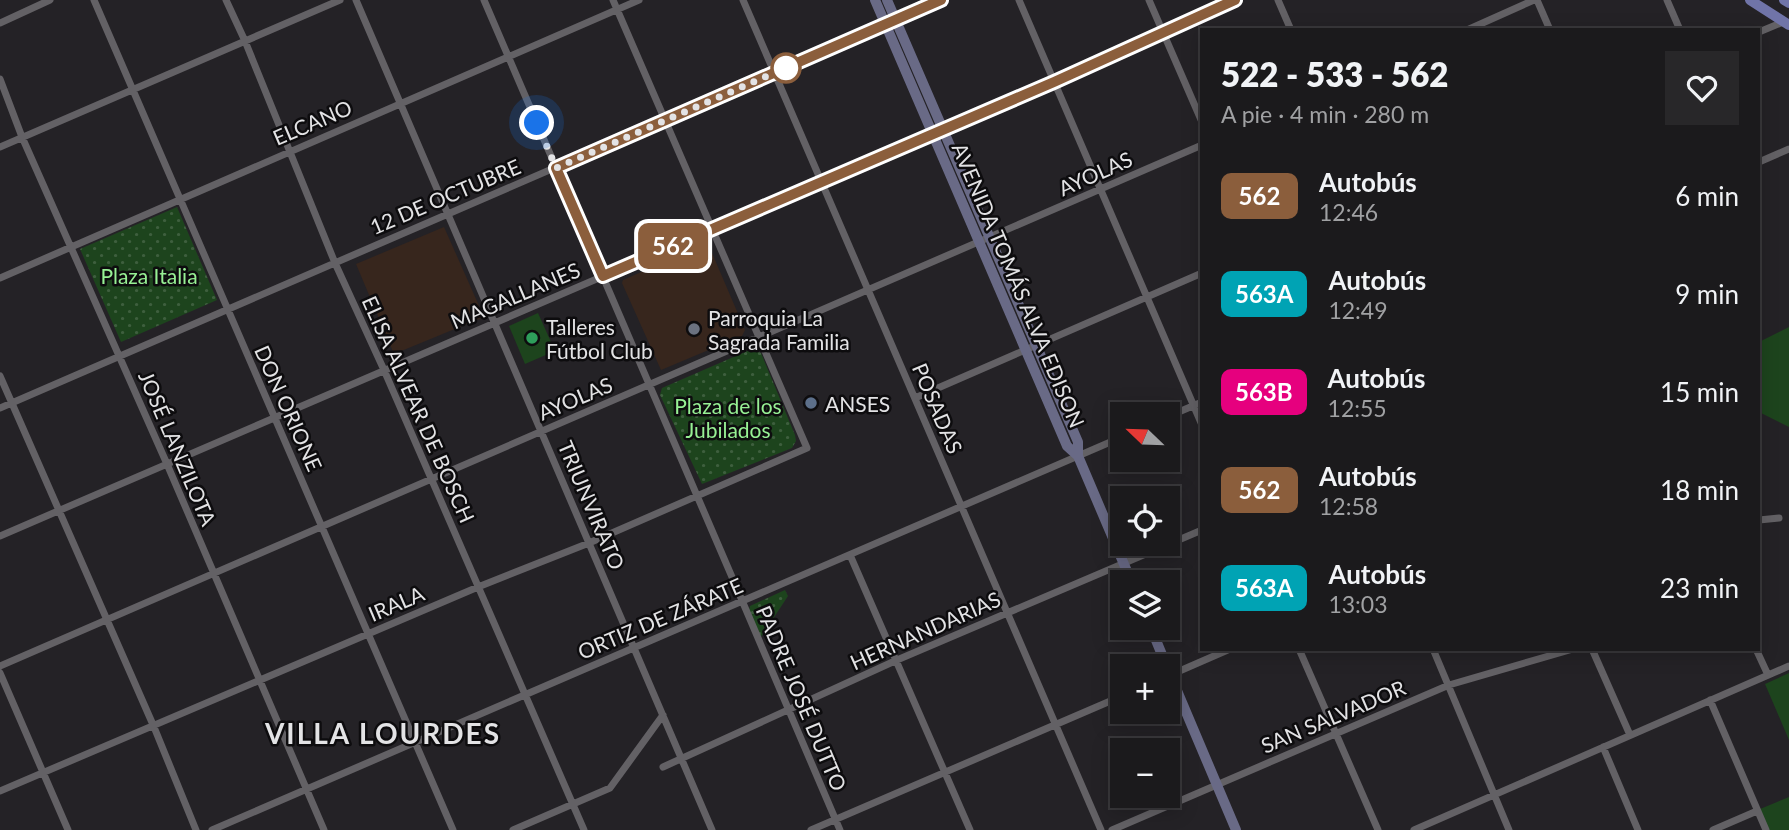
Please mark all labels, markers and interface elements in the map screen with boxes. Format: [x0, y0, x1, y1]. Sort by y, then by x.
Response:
button: heart [1665, 51, 1739, 125]
unlabelled marker [771, 53, 801, 83]
text: 522 - 533 - 562 [1221, 54, 1448, 94]
street label: ELCANO [269, 94, 355, 150]
text: A pie · 4 min · 280 m [1221, 100, 1429, 128]
your location [519, 105, 554, 140]
street label: AVENIDA TOMÁS ALVA EDISON [948, 139, 1090, 431]
street label: AYOLAS [1054, 146, 1136, 200]
street label: 12 DE OCTUBRE [366, 153, 524, 239]
text: Autobús [1319, 166, 1417, 198]
text: 6 min [1675, 180, 1739, 212]
text: 562 [1239, 181, 1280, 210]
text: 12:46 [1319, 198, 1378, 226]
line badge: 562 [633, 223, 713, 269]
text: 562 [652, 231, 694, 260]
street label: MAGALLANES [447, 257, 583, 333]
park label: Plaza Italia [100, 263, 198, 288]
text: Autobús [1328, 264, 1426, 296]
text: 9 min [1675, 278, 1739, 310]
text: 563A [1235, 279, 1293, 308]
street label: ELISA ALVEAR DE BOSCH [358, 292, 480, 526]
text: 12:49 [1328, 296, 1388, 324]
place label: Parroquia La Sagrada Familia [708, 305, 850, 354]
place label: Talleres Fútbol Club [546, 314, 653, 363]
marker: Parroquia La Sagrada Familia [686, 321, 702, 337]
marker: Talleres Fútbol Club [524, 330, 540, 346]
street label: DON ORIONE [250, 341, 328, 475]
street label: POSADAS [908, 359, 968, 457]
text: Autobús [1328, 362, 1425, 394]
street label: JOSÉ LANZILOTA [134, 367, 222, 530]
street label: AYOLAS [534, 371, 616, 425]
text: 15 min [1660, 376, 1739, 408]
text: 563B [1235, 377, 1293, 406]
place label: ANSES [825, 391, 890, 416]
park label: Plaza de los Jubilados [674, 393, 782, 442]
text: 12:55 [1328, 394, 1387, 422]
marker: ANSES [803, 395, 819, 411]
north arrow [1110, 402, 1180, 472]
map controls [1110, 402, 1180, 808]
street label: TRIUNVIRATO [554, 437, 630, 573]
text: Autobús [1319, 460, 1417, 492]
text: 18 min [1660, 474, 1739, 506]
text: 562 [1239, 475, 1280, 504]
button: locate [1110, 486, 1180, 556]
text: 12:58 [1319, 492, 1378, 520]
text: Autobús [1328, 558, 1426, 590]
button: layers [1110, 570, 1180, 640]
street label: ORTIZ DE ZÁRATE [574, 572, 746, 664]
text: 23 min [1660, 572, 1739, 604]
text: 563A [1235, 573, 1293, 602]
street label: IRALA [364, 580, 428, 626]
street label: HERNANDARIAS [846, 586, 1004, 674]
text: 13:03 [1328, 590, 1388, 618]
street label: PADRE JOSÉ DUTTO [752, 602, 852, 794]
button: + [1110, 654, 1180, 724]
street label: SAN SALVADOR [1257, 674, 1410, 758]
district label: VILLA LOURDES [264, 716, 501, 750]
button: − [1110, 738, 1180, 808]

